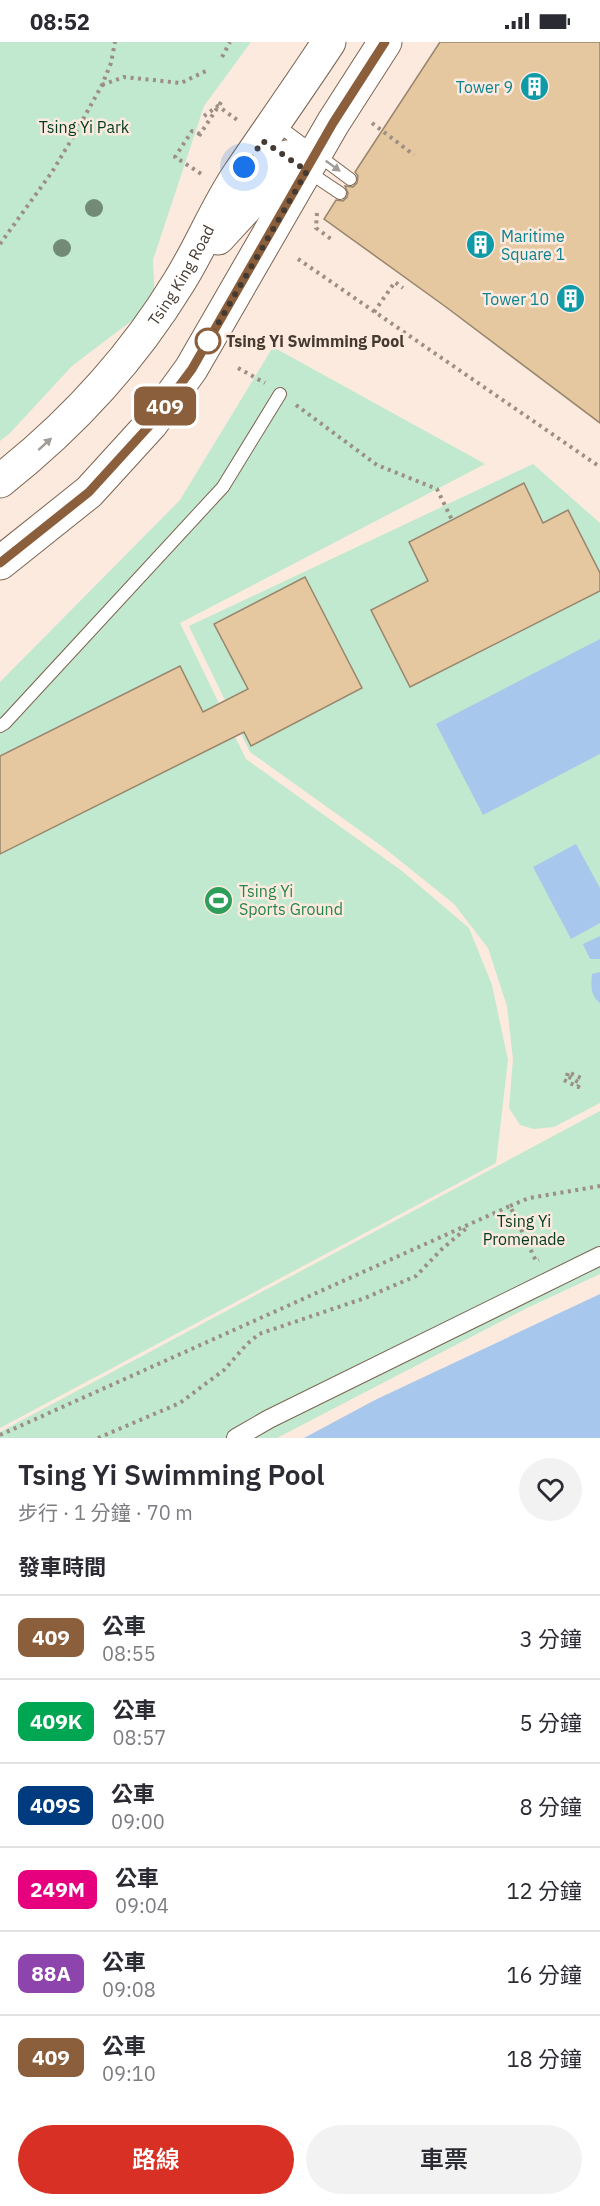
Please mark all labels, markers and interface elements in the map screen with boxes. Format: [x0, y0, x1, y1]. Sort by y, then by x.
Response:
text: 08:52 [30, 7, 90, 36]
building icon: Tower 9 [518, 71, 550, 103]
place label: Tower 9 [456, 77, 513, 97]
park label: Tsing Yi Park [39, 117, 130, 137]
your location [229, 152, 259, 182]
one-way arrow [324, 160, 340, 172]
street label: Tsing King Road [143, 222, 218, 329]
place label: Maritime Square 1 [501, 226, 565, 264]
building icon: Maritime Square 1 [464, 229, 496, 261]
building icon: Tower 10 [554, 283, 586, 315]
place label: Tower 10 [482, 289, 549, 309]
marker: Tsing Yi Swimming Pool [195, 328, 221, 354]
place label: Tsing Yi Swimming Pool [226, 331, 404, 351]
line badge: 409 [130, 386, 200, 426]
text: 409 [146, 392, 184, 420]
one-way arrow [37, 438, 52, 451]
place label: Tsing Yi Sports Ground [239, 881, 343, 919]
sports icon: Tsing Yi Sports Ground [202, 884, 234, 916]
park label: Tsing Yi Promenade [483, 1211, 566, 1249]
text: Tsing Yi Swimming Pool [18, 1456, 325, 1493]
button: heart [519, 1458, 582, 1521]
text: 步行 · 1 分鐘 · 70 m [18, 1499, 193, 1526]
text: 發車時間 [18, 1552, 106, 1581]
text: 公車 [102, 1611, 146, 1640]
text: 409 [32, 1623, 70, 1651]
text: 3 分鐘 [520, 1624, 582, 1653]
text: 08:55 [102, 1640, 156, 1667]
text: 公車 [112, 1695, 156, 1724]
text: 409K [30, 1707, 82, 1735]
text: 5 分鐘 [520, 1708, 582, 1737]
text: 08:57 [112, 1724, 166, 1751]
text: 公車 [111, 1779, 155, 1808]
text: 409S [30, 1791, 81, 1819]
text: 8 分鐘 [520, 1792, 582, 1821]
text: 09:00 [111, 1808, 165, 1835]
text: 公車 [115, 1863, 159, 1892]
text: 249M [30, 1875, 85, 1903]
text: 12 分鐘 [506, 1876, 582, 1905]
text: 09:04 [115, 1892, 169, 1919]
text: 公車 [102, 1947, 146, 1976]
text: 88A [31, 1959, 71, 1987]
text: 16 分鐘 [506, 1960, 582, 1989]
text: 09:08 [102, 1976, 156, 2003]
text: 公車 [102, 2031, 146, 2060]
text: 409 [32, 2043, 70, 2071]
text: 18 分鐘 [506, 2044, 582, 2073]
text: 09:10 [102, 2060, 156, 2087]
button: 路線 [18, 2125, 294, 2194]
button: 車票 [306, 2125, 582, 2194]

